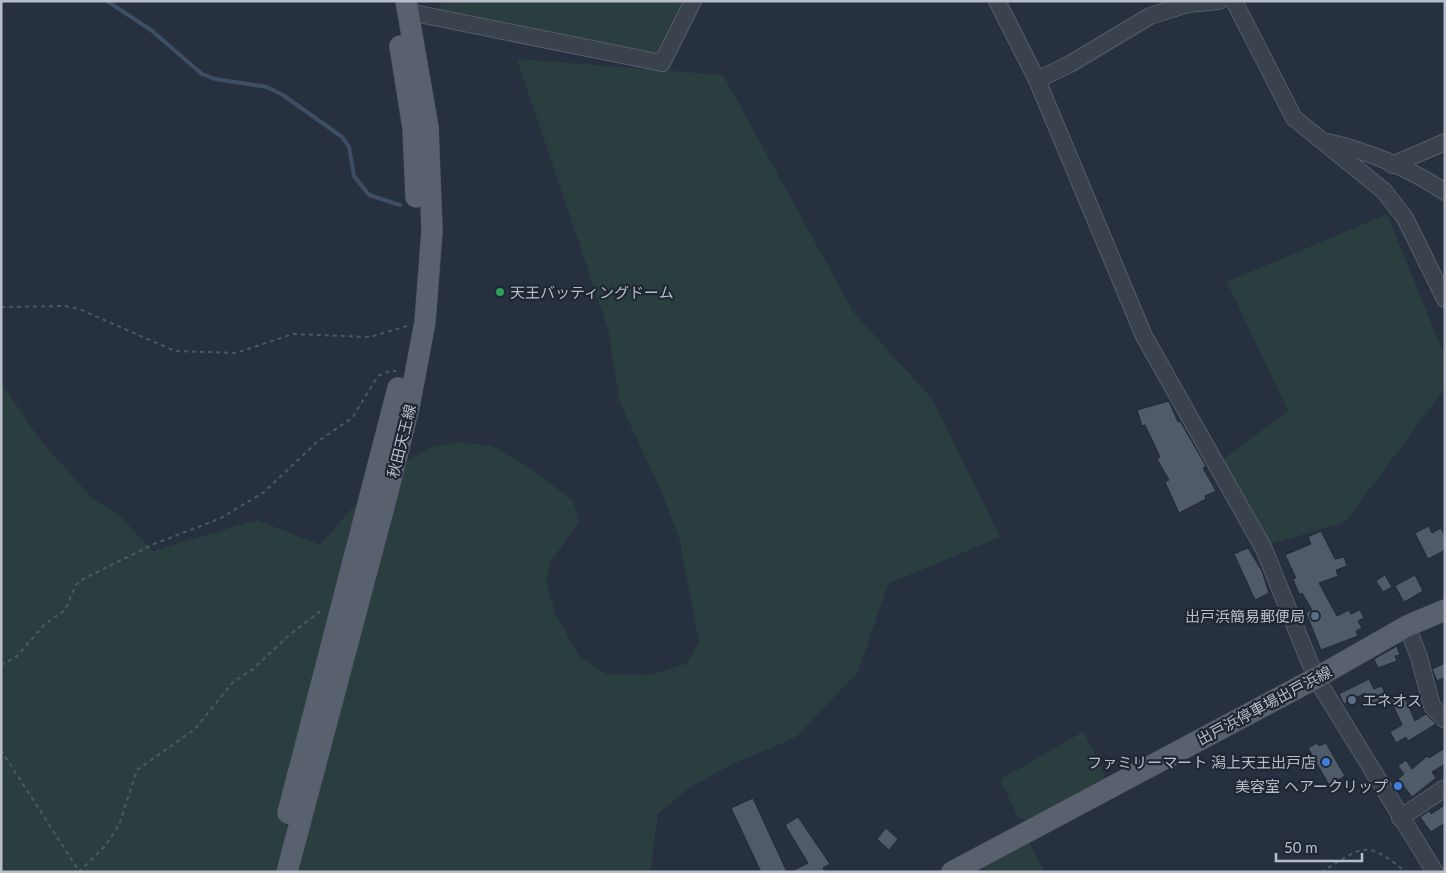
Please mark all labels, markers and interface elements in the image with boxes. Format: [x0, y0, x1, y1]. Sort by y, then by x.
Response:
place label: 天王バッティングドーム [510, 283, 674, 301]
marker: 天王バッティングドーム [494, 286, 506, 298]
street label: 秋田天王線 [383, 402, 419, 480]
place label: 出戸浜簡易郵便局 [1185, 607, 1305, 625]
marker: 出戸浜簡易郵便局 [1309, 610, 1321, 622]
street label: 出戸浜停車場出戸浜線 [1194, 662, 1334, 748]
place label: エネオス [1362, 691, 1422, 709]
marker: エネオス [1346, 694, 1358, 706]
place label: ファミリーマート 潟上天王出戸店 [1087, 753, 1316, 771]
marker: ファミリーマート 潟上天王出戸店 [1320, 756, 1332, 768]
place label: 美容室 ヘアークリップ [1235, 777, 1388, 795]
marker: 美容室 ヘアークリップ [1392, 780, 1404, 792]
scale bar [1276, 830, 1362, 862]
text: 50 m [1284, 838, 1318, 856]

